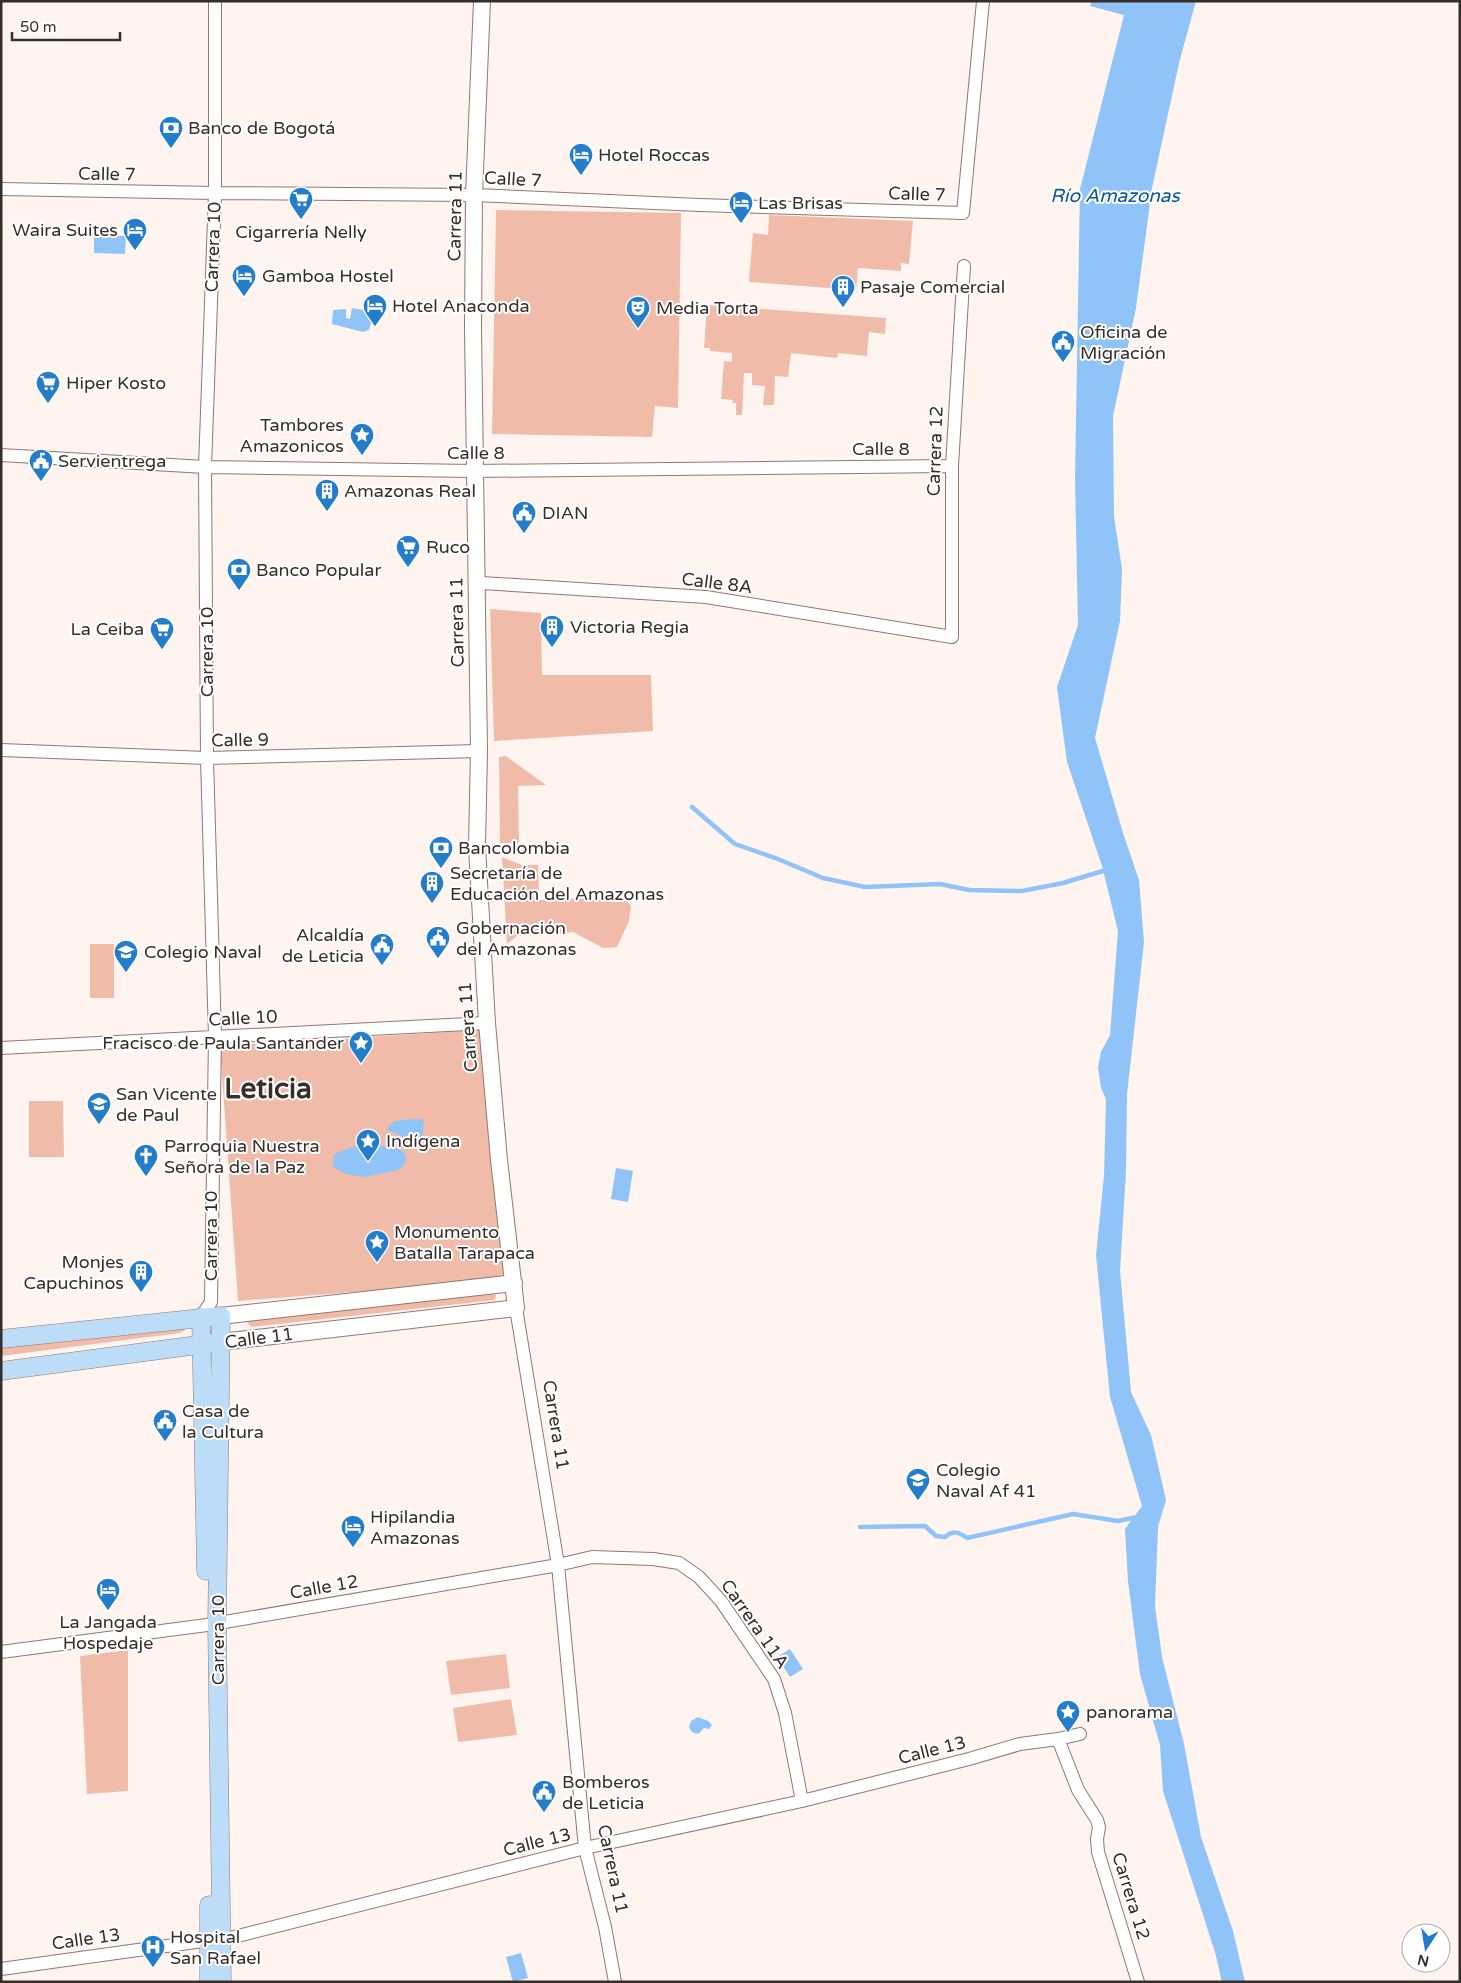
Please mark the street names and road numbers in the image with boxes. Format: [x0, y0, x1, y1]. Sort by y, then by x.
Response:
street label: Calle 7 [78, 162, 136, 186]
street label: Calle 7 [484, 167, 542, 191]
street label: Carrera 11 [443, 170, 467, 262]
street label: Calle 7 [888, 182, 946, 206]
street label: Carrera 10 [200, 201, 226, 293]
street label: Carrera 12 [922, 405, 948, 497]
street label: Calle 8 [852, 438, 910, 460]
street label: Calle 8 [447, 442, 505, 464]
street label: Calle 8A [680, 568, 754, 598]
street label: Carrera 11 [445, 576, 469, 668]
street label: Carrera 10 [196, 607, 218, 697]
street label: Calle 9 [211, 728, 269, 752]
street label: Carrera 11 [454, 981, 482, 1073]
street label: Calle 10 [208, 1005, 278, 1031]
street label: Carrera 10 [200, 1191, 222, 1281]
street label: Calle 11 [223, 1323, 295, 1353]
street label: Carrera 11 [538, 1379, 574, 1471]
street label: Calle 12 [288, 1570, 360, 1604]
street label: Carrera 11A [716, 1575, 794, 1673]
street label: Carrera 10 [207, 1595, 229, 1685]
street label: Calle 13 [896, 1731, 968, 1769]
street label: Carrera 11 [593, 1822, 633, 1916]
street label: Calle 13 [501, 1823, 573, 1861]
street label: Carrera 12 [1107, 1849, 1155, 1943]
street label: Calle 13 [50, 1923, 122, 1955]

